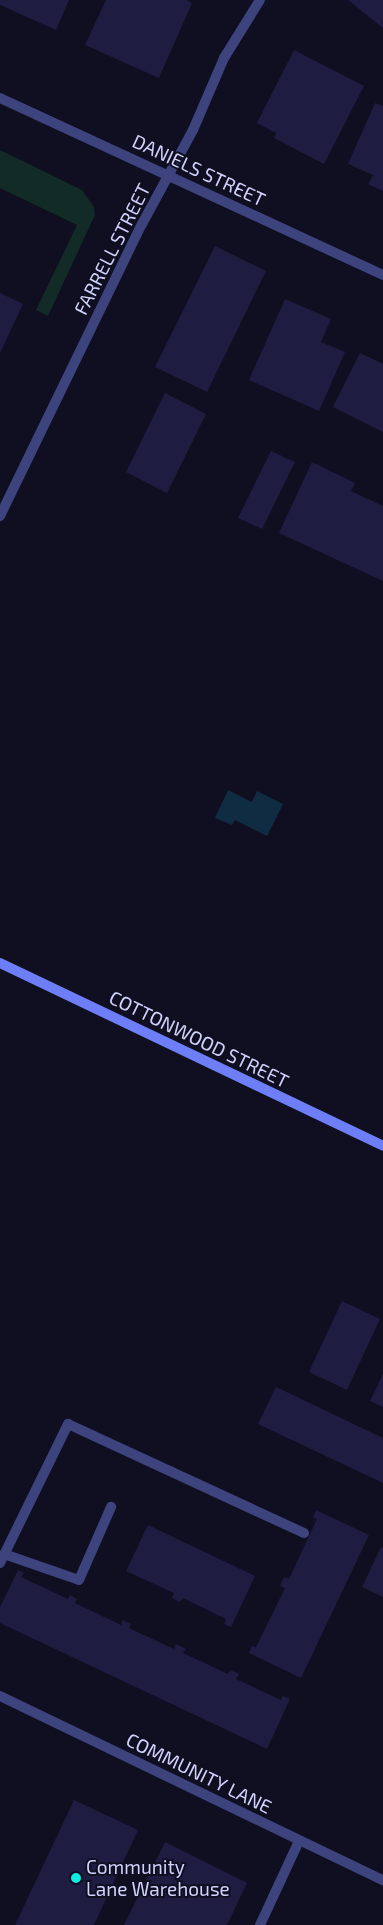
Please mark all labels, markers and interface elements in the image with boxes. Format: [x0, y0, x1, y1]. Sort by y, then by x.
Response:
street label: DANIELS STREET [129, 129, 269, 211]
street label: FARRELL STREET [69, 179, 155, 319]
street label: COTTONWOOD STREET [105, 986, 293, 1092]
street label: COMMUNITY LANE [122, 1728, 276, 1818]
place label: Community Lane Warehouse [86, 1856, 230, 1900]
marker: Community Lane Warehouse [70, 1872, 82, 1884]

